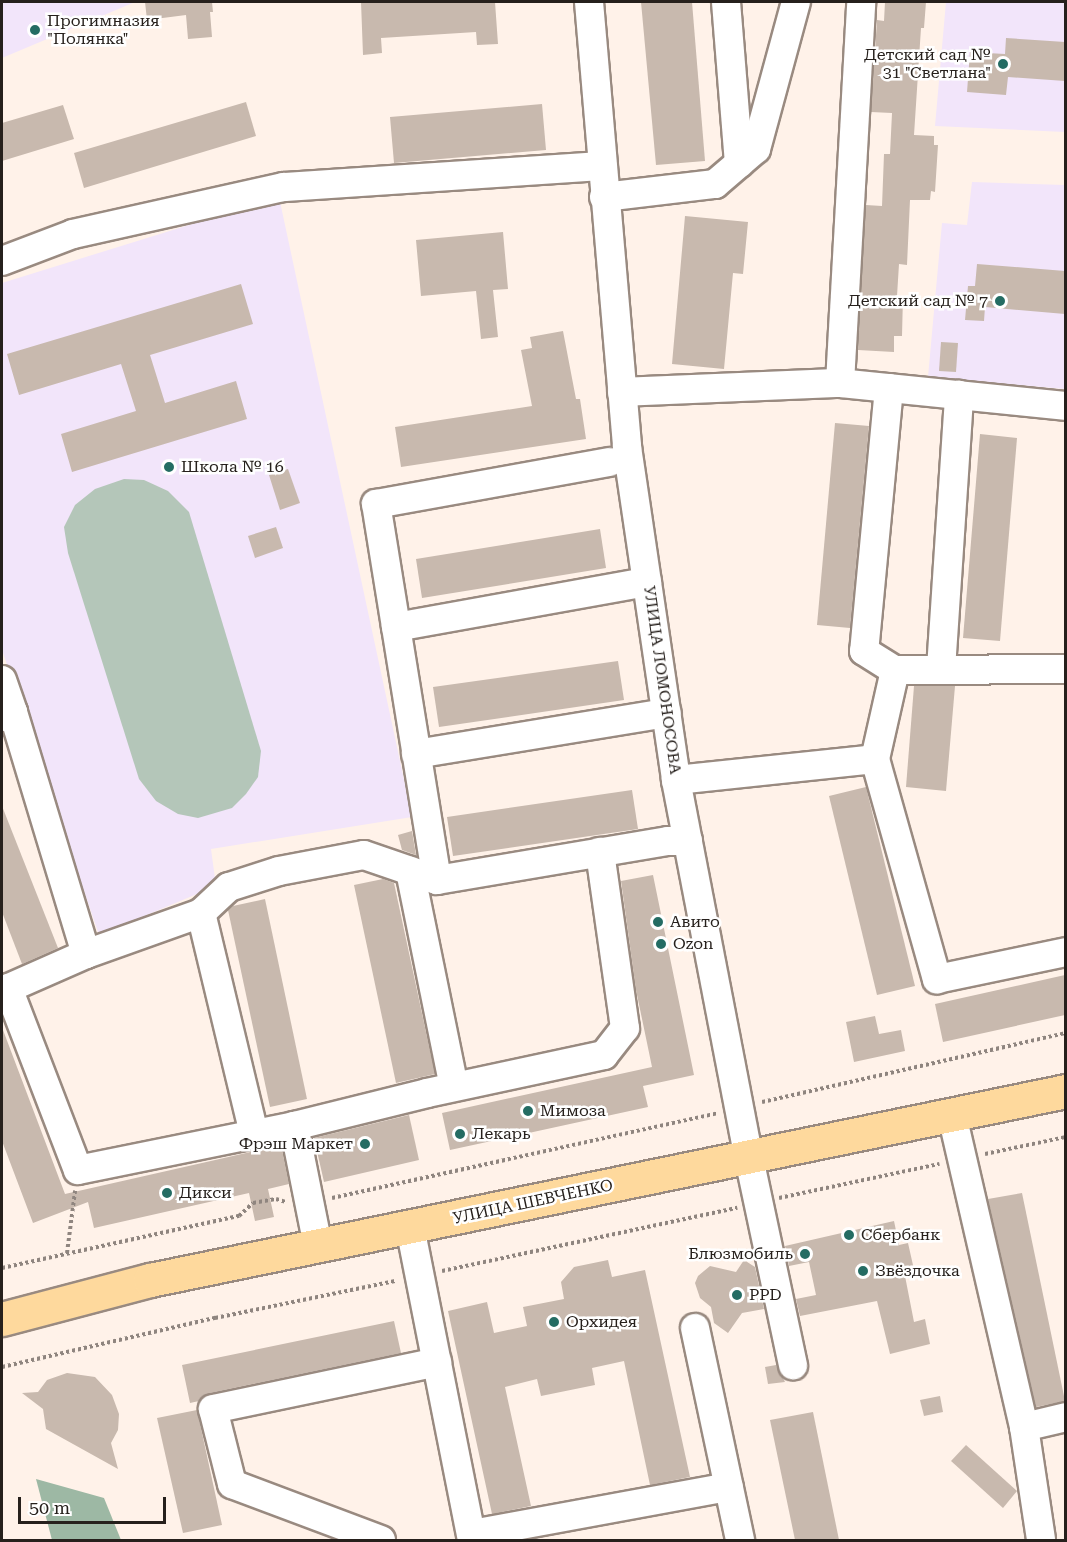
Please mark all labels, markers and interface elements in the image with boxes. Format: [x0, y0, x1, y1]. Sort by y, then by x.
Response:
place label: Прогимназия "Полянка" [47, 11, 160, 49]
marker: Прогимназия "Полянка" [28, 23, 42, 37]
place label: Детский сад № 31 "Светлана" [864, 45, 991, 83]
marker: Детский сад № 31 "Светлана" [996, 57, 1010, 71]
place label: Детский сад № 7 [848, 291, 988, 311]
marker: Детский сад № 7 [993, 294, 1007, 308]
place label: Школа № 16 [181, 457, 284, 477]
marker: Школа № 16 [162, 460, 176, 474]
street label: УЛИЦА ЛОМОНОСОВА [639, 585, 685, 775]
place label: Авито [670, 912, 720, 932]
marker: Авито [651, 915, 665, 929]
place label: Ozon [673, 934, 713, 954]
marker: Ozon [654, 937, 668, 951]
place label: Мимоза [540, 1101, 606, 1121]
marker: Мимоза [521, 1104, 535, 1118]
place label: Лекарь [472, 1124, 530, 1144]
marker: Лекарь [453, 1127, 467, 1141]
place label: Фрэш Маркет [239, 1134, 353, 1154]
marker: Фрэш Маркет [358, 1137, 372, 1151]
street label: УЛИЦА ШЕВЧЕНКО [451, 1176, 615, 1228]
place label: Дикси [179, 1183, 232, 1203]
marker: Дикси [160, 1186, 174, 1200]
place label: Сбербанк [861, 1225, 940, 1245]
marker: Сбербанк [842, 1228, 856, 1242]
place label: Блюзмобиль [688, 1244, 793, 1264]
marker: Блюзмобиль [798, 1247, 812, 1261]
place label: Звёздочка [875, 1261, 960, 1281]
marker: Звёздочка [856, 1264, 870, 1278]
place label: PPD [749, 1285, 782, 1305]
marker: PPD [730, 1288, 744, 1302]
place label: Орхидея [566, 1312, 637, 1332]
marker: Орхидея [547, 1315, 561, 1329]
scale bar [21, 1485, 170, 1523]
text: 50 m [29, 1497, 70, 1518]

